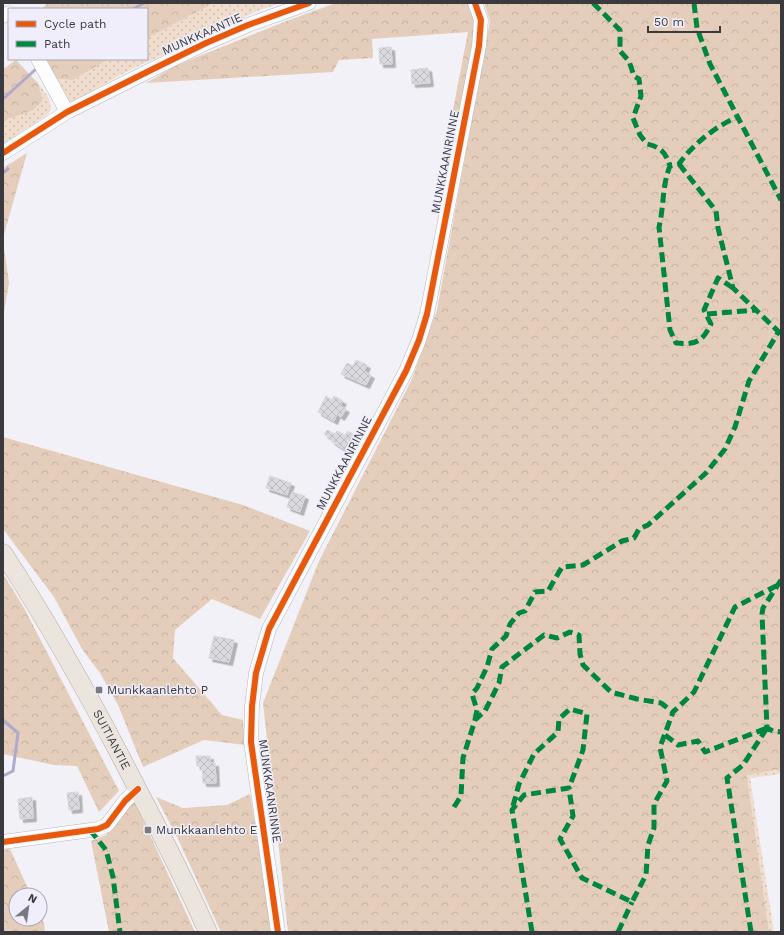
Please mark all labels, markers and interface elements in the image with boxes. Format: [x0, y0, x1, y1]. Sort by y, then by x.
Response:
legend [8, 8, 148, 60]
scale bar [648, 8, 720, 34]
street label: MUNKKAANTIE [160, 10, 245, 58]
text: 50 m [654, 15, 684, 29]
text: Cycle path [44, 17, 106, 31]
text: Path [44, 37, 70, 51]
street label: MUNKKAANRINNE [428, 109, 462, 215]
street label: MUNKKAANRINNE [313, 413, 375, 513]
place label: Munkkaanlehto P [107, 683, 208, 697]
marker: Munkkaanlehto P [94, 685, 104, 695]
street label: SUITIANTIE [90, 707, 133, 772]
street label: MUNKKAANRINNE [256, 738, 284, 844]
place label: Munkkaanlehto E [156, 823, 258, 837]
marker: Munkkaanlehto E [143, 825, 153, 835]
north arrow [8, 887, 48, 927]
text: N [26, 891, 39, 906]

